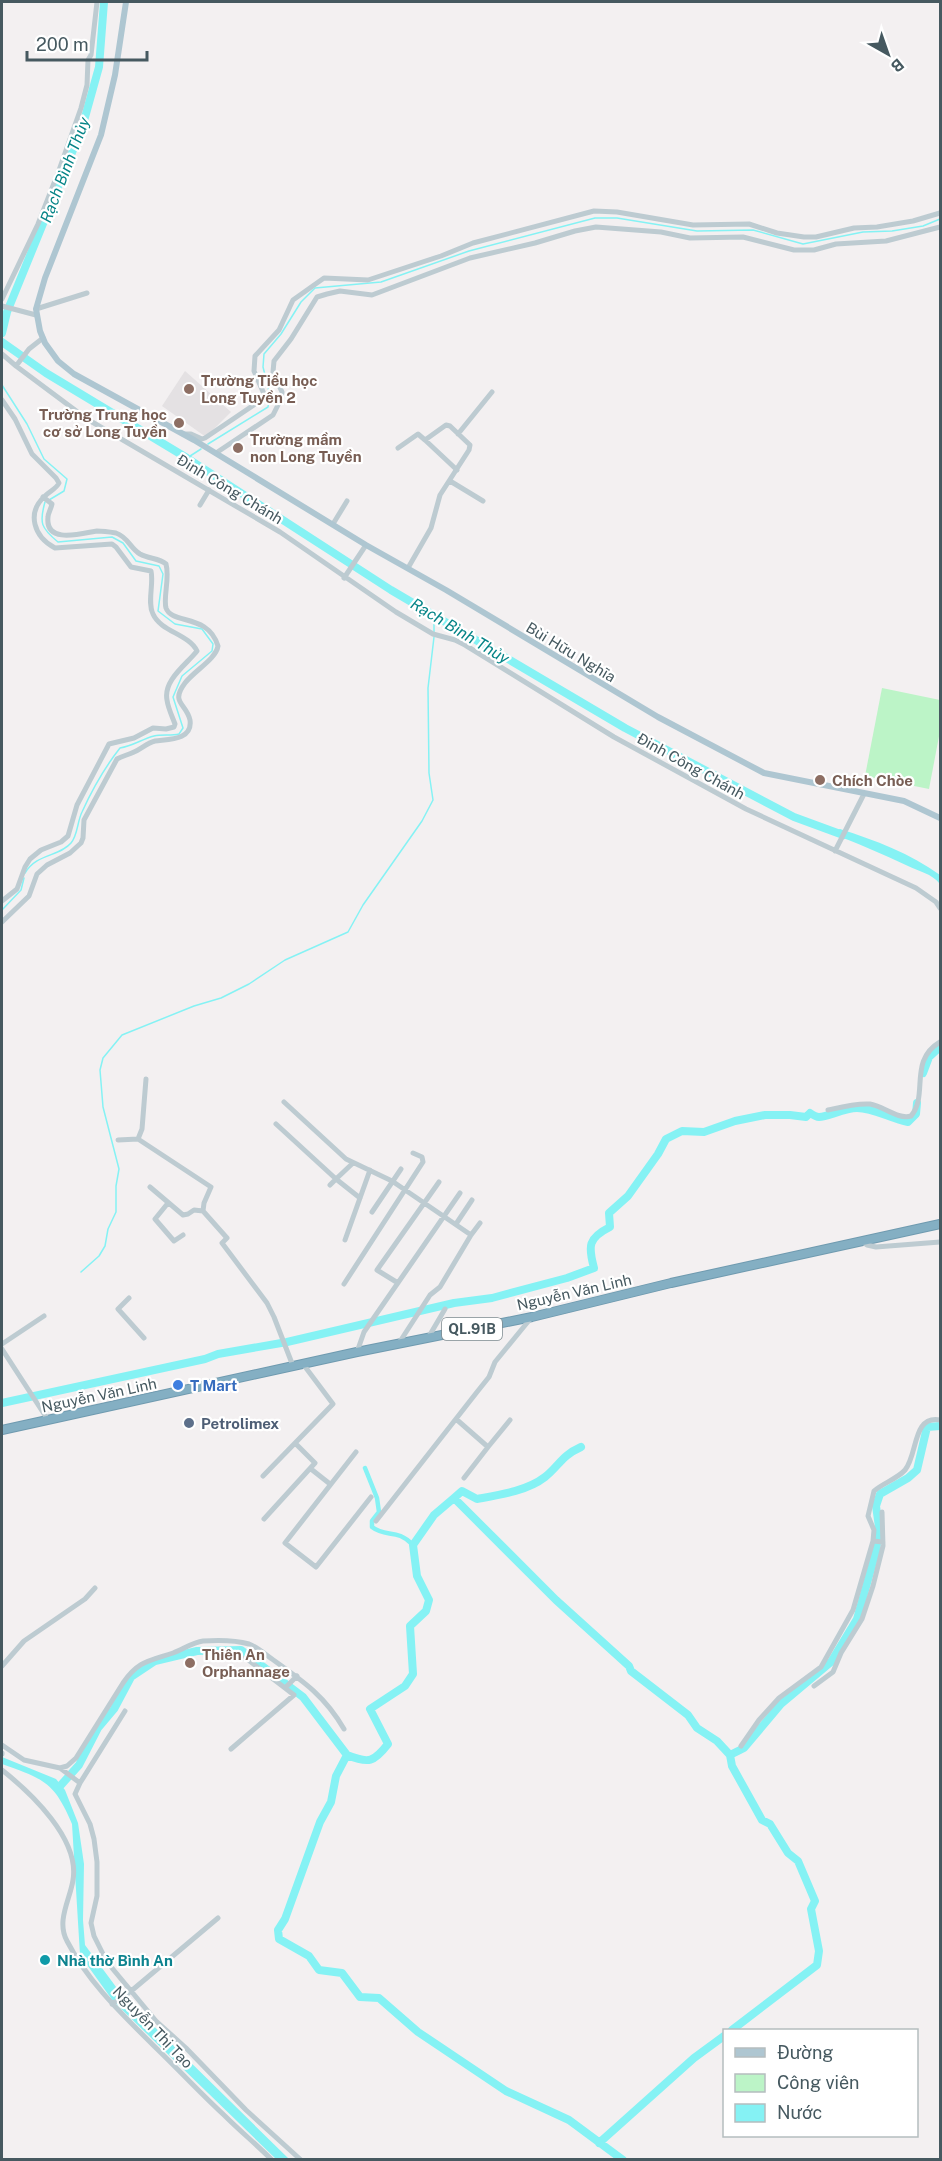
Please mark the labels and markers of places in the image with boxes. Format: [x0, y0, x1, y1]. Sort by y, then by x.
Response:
place label: Trường Tiểu học Long Tuyền 2 [201, 372, 317, 406]
marker: Trường Tiểu học Long Tuyền 2 [182, 382, 196, 396]
place label: Trường Trung học cơ sở Long Tuyền [39, 406, 167, 440]
marker: Trường Trung học cơ sở Long Tuyền [172, 416, 186, 430]
place label: Trường mầm non Long Tuyền [250, 431, 362, 465]
marker: Trường mầm non Long Tuyền [231, 441, 245, 455]
place label: Chích Chòe [832, 772, 913, 789]
marker: Chích Chòe [813, 773, 827, 787]
place label: T Mart [190, 1377, 237, 1394]
marker: T Mart [171, 1378, 185, 1392]
place label: Petrolimex [201, 1415, 279, 1432]
marker: Petrolimex [182, 1416, 196, 1430]
place label: Thiên An Orphannage [202, 1646, 290, 1680]
marker: Thiên An Orphannage [183, 1656, 197, 1670]
place label: Nhà thờ Bình An [57, 1952, 173, 1969]
marker: Nhà thờ Bình An [38, 1953, 52, 1967]

